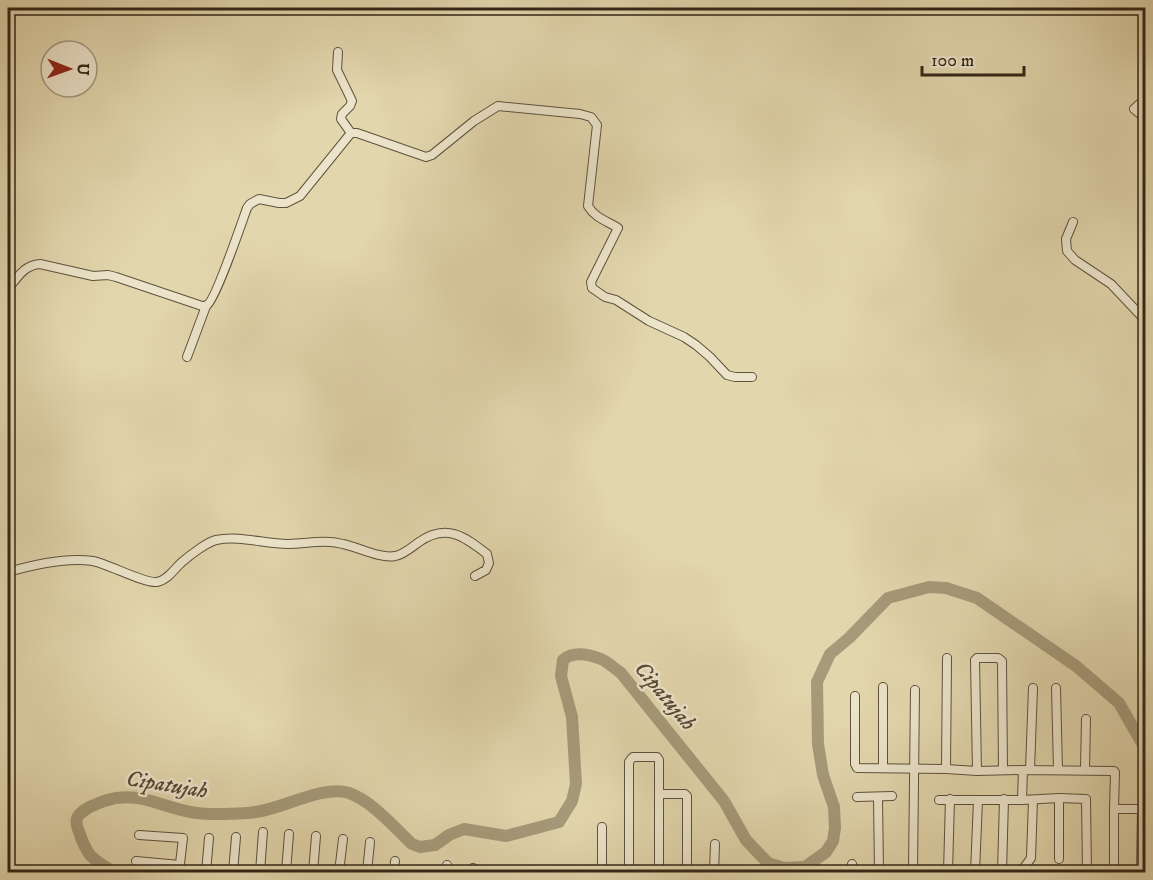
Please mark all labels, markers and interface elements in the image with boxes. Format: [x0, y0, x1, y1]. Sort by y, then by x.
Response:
north arrow [39, 39, 99, 99]
scale bar [922, 39, 1024, 77]
text: 100 m [931, 50, 974, 72]
text: U [73, 63, 93, 76]
water label: Cipatujah [628, 656, 702, 736]
water label: Cipatujah [124, 765, 210, 805]

